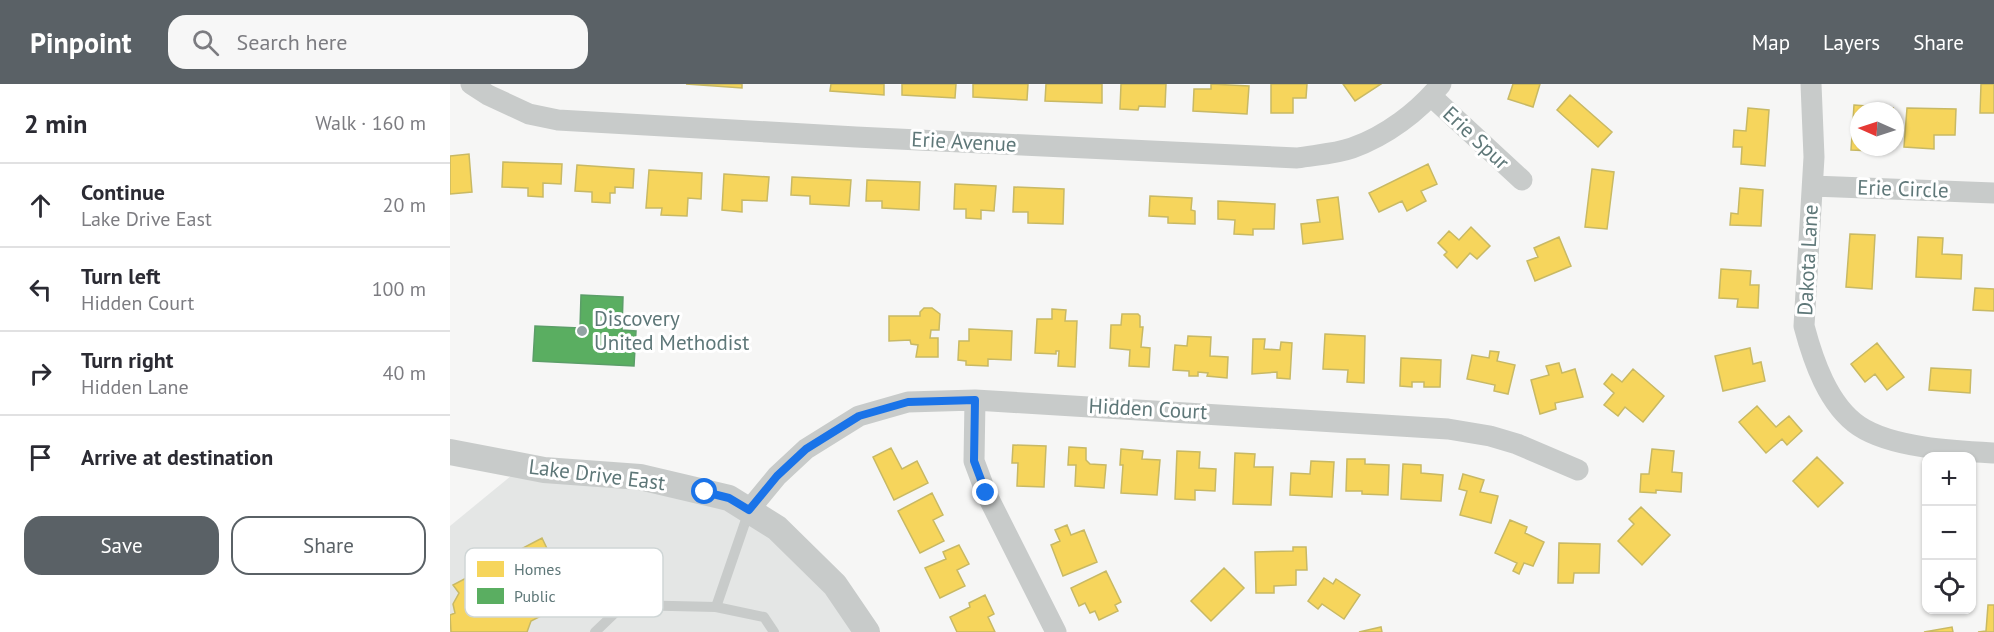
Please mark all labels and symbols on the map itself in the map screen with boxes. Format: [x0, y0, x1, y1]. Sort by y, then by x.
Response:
street label: Erie Spur [1437, 100, 1515, 175]
north arrow [1850, 102, 1904, 156]
street label: Erie Avenue [911, 125, 1017, 158]
street label: Erie Circle [1857, 173, 1949, 204]
street label: Dakota Lane [1791, 204, 1824, 316]
place label: Discovery United Methodist [594, 305, 749, 356]
marker: Discovery United Methodist [575, 324, 589, 338]
street label: Hidden Court [1088, 392, 1208, 425]
street label: Lake Drive East [527, 453, 667, 496]
route start [691, 478, 717, 504]
route end [972, 479, 998, 505]
legend [465, 548, 663, 617]
text: Homes [514, 559, 561, 579]
text: Public [514, 586, 556, 606]

